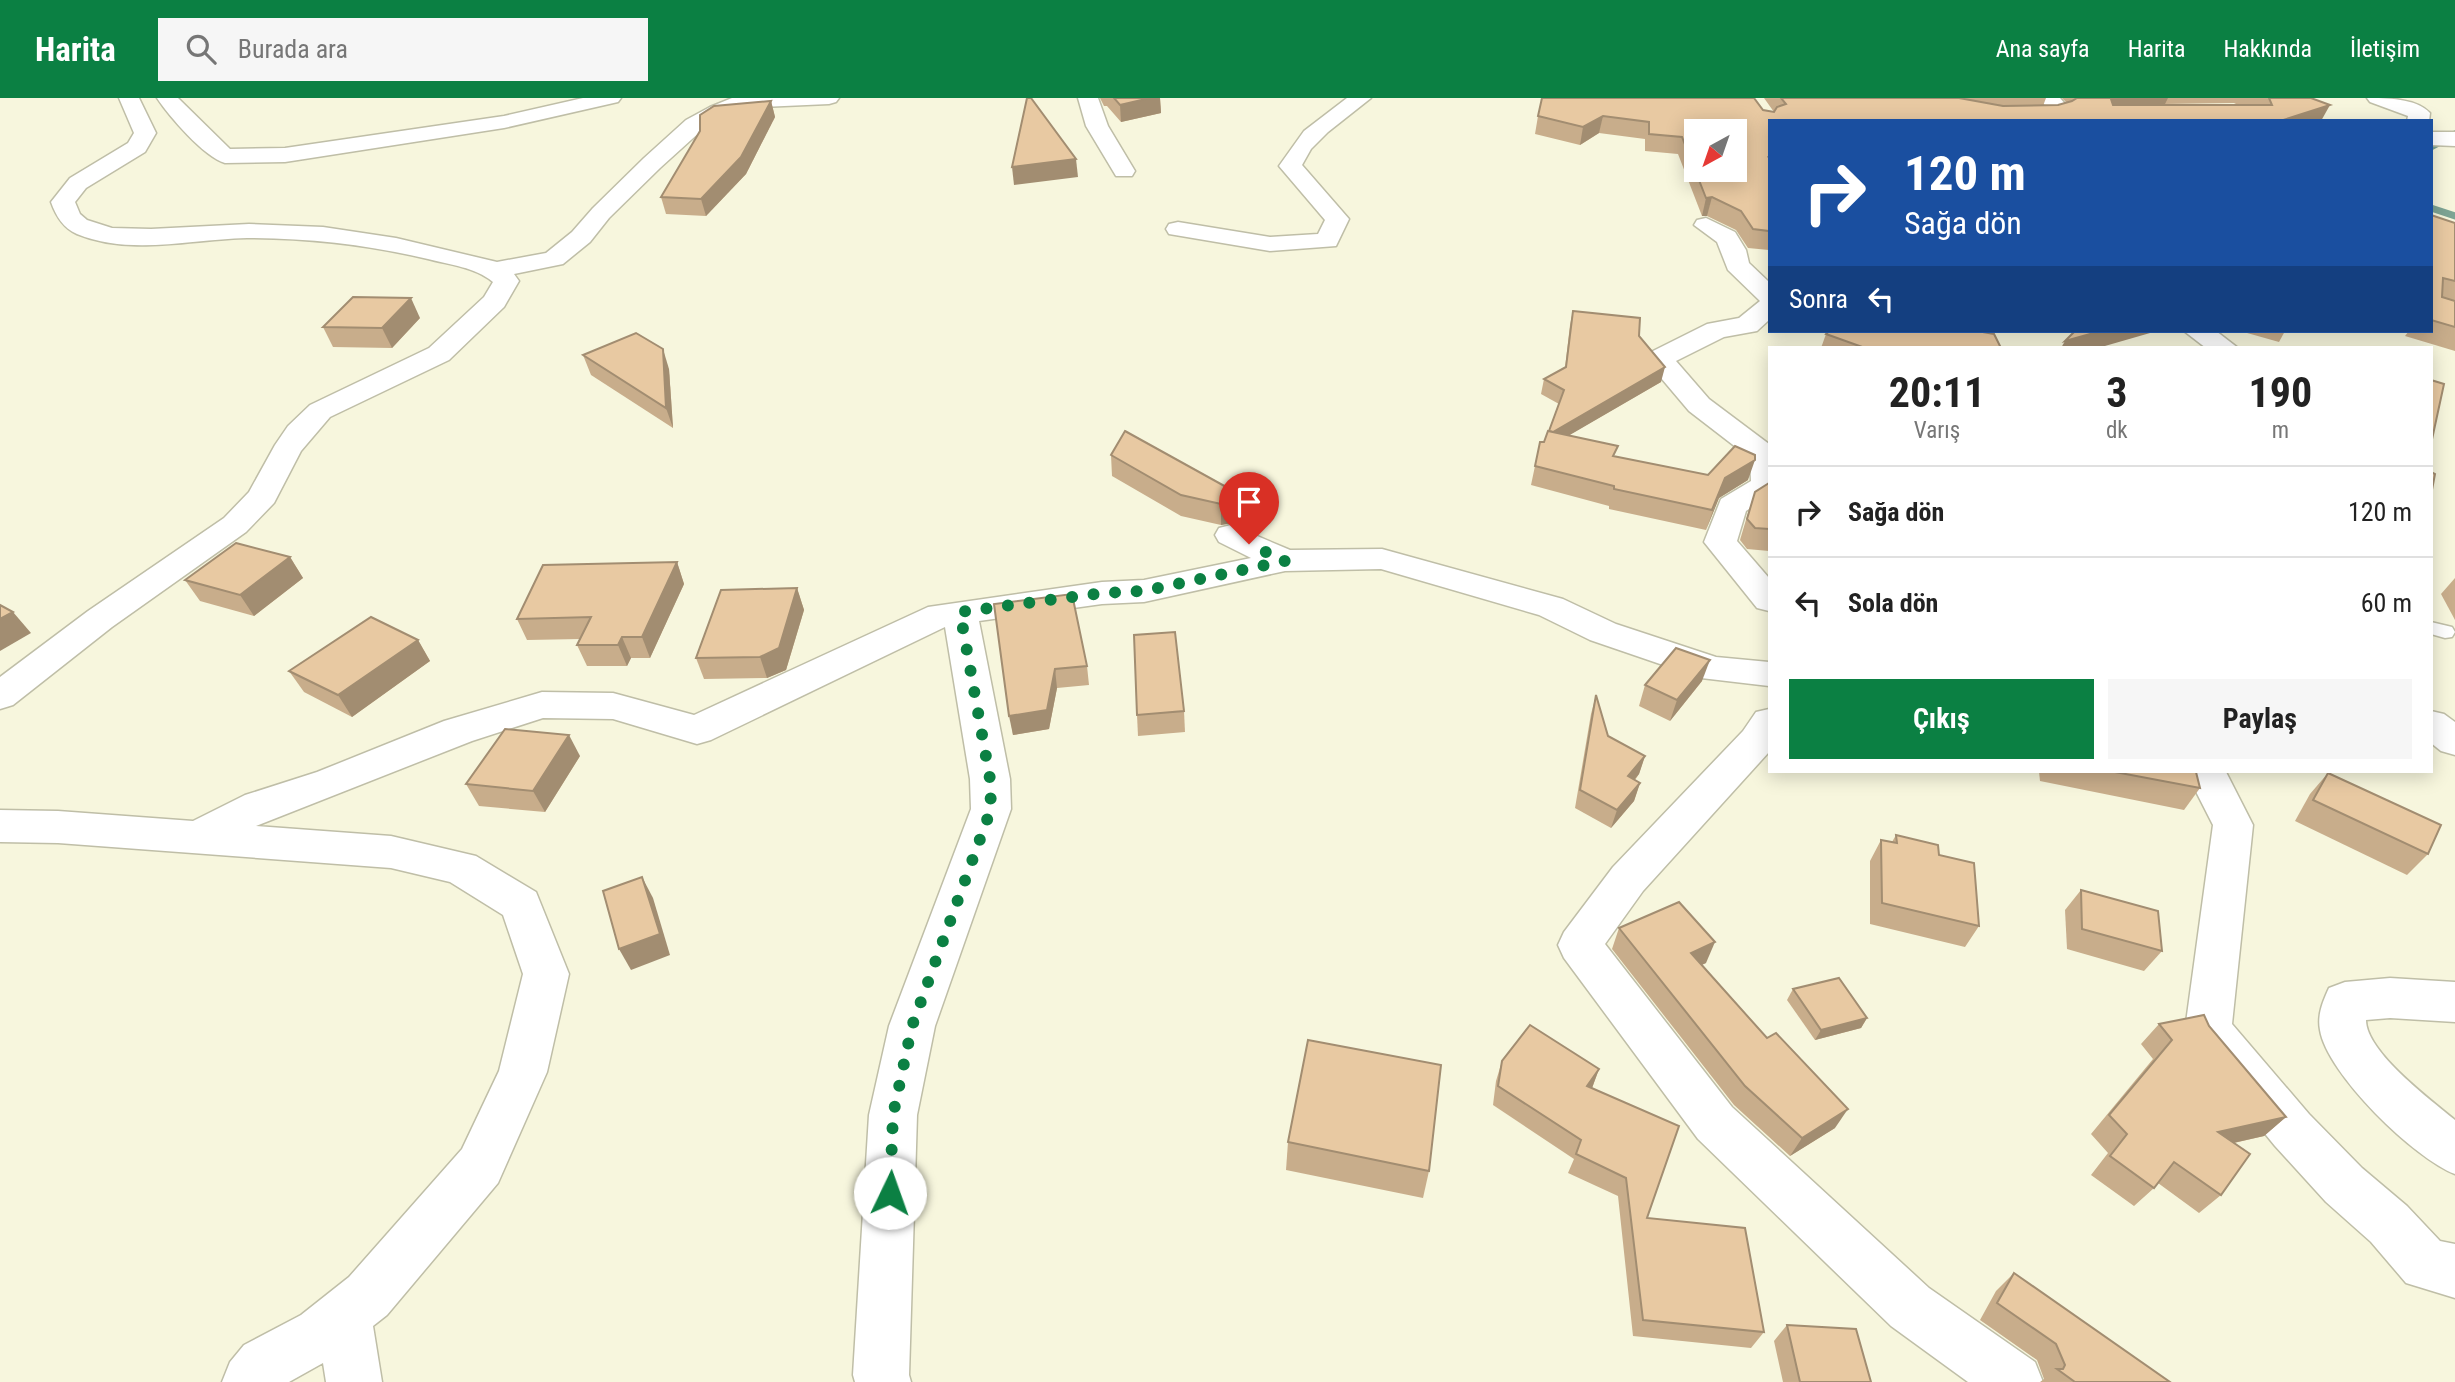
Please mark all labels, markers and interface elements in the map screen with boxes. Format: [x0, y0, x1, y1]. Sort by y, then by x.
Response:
search box [158, 18, 648, 81]
text: Harita [35, 30, 116, 69]
icon: search [182, 30, 220, 68]
text: Burada ara [238, 34, 348, 64]
text: Ana sayfa [1996, 35, 2090, 63]
text: Harita [2128, 35, 2185, 63]
text: Hakkında [2223, 35, 2312, 63]
text: İletişim [2350, 35, 2420, 63]
north arrow [1684, 119, 1746, 182]
map controls [1684, 119, 1747, 182]
text: 120 m [1904, 145, 2026, 202]
icon: right [1789, 147, 1880, 238]
text: Sağa dön [1904, 204, 2022, 242]
icon: left [1862, 280, 1900, 318]
text: Sonra [1789, 284, 1848, 314]
text: 20:11 [1889, 368, 1985, 417]
text: 3 [2106, 368, 2127, 417]
text: 190 [2249, 368, 2312, 417]
text: Varış [1914, 417, 1960, 444]
text: dk [2106, 417, 2128, 444]
text: m [2272, 417, 2289, 444]
pin [1219, 472, 1279, 544]
icon: arrive [1230, 483, 1268, 521]
icon: right [1789, 493, 1827, 531]
text: Sağa dön [1848, 497, 1944, 527]
text: 120 m [2348, 497, 2412, 527]
icon: left [1789, 584, 1827, 622]
text: Sola dön [1848, 588, 1938, 618]
text: 60 m [2361, 588, 2412, 618]
button: Çıkış [1789, 679, 2094, 759]
button: Paylaş [2108, 679, 2412, 759]
position arrow [853, 1156, 927, 1230]

